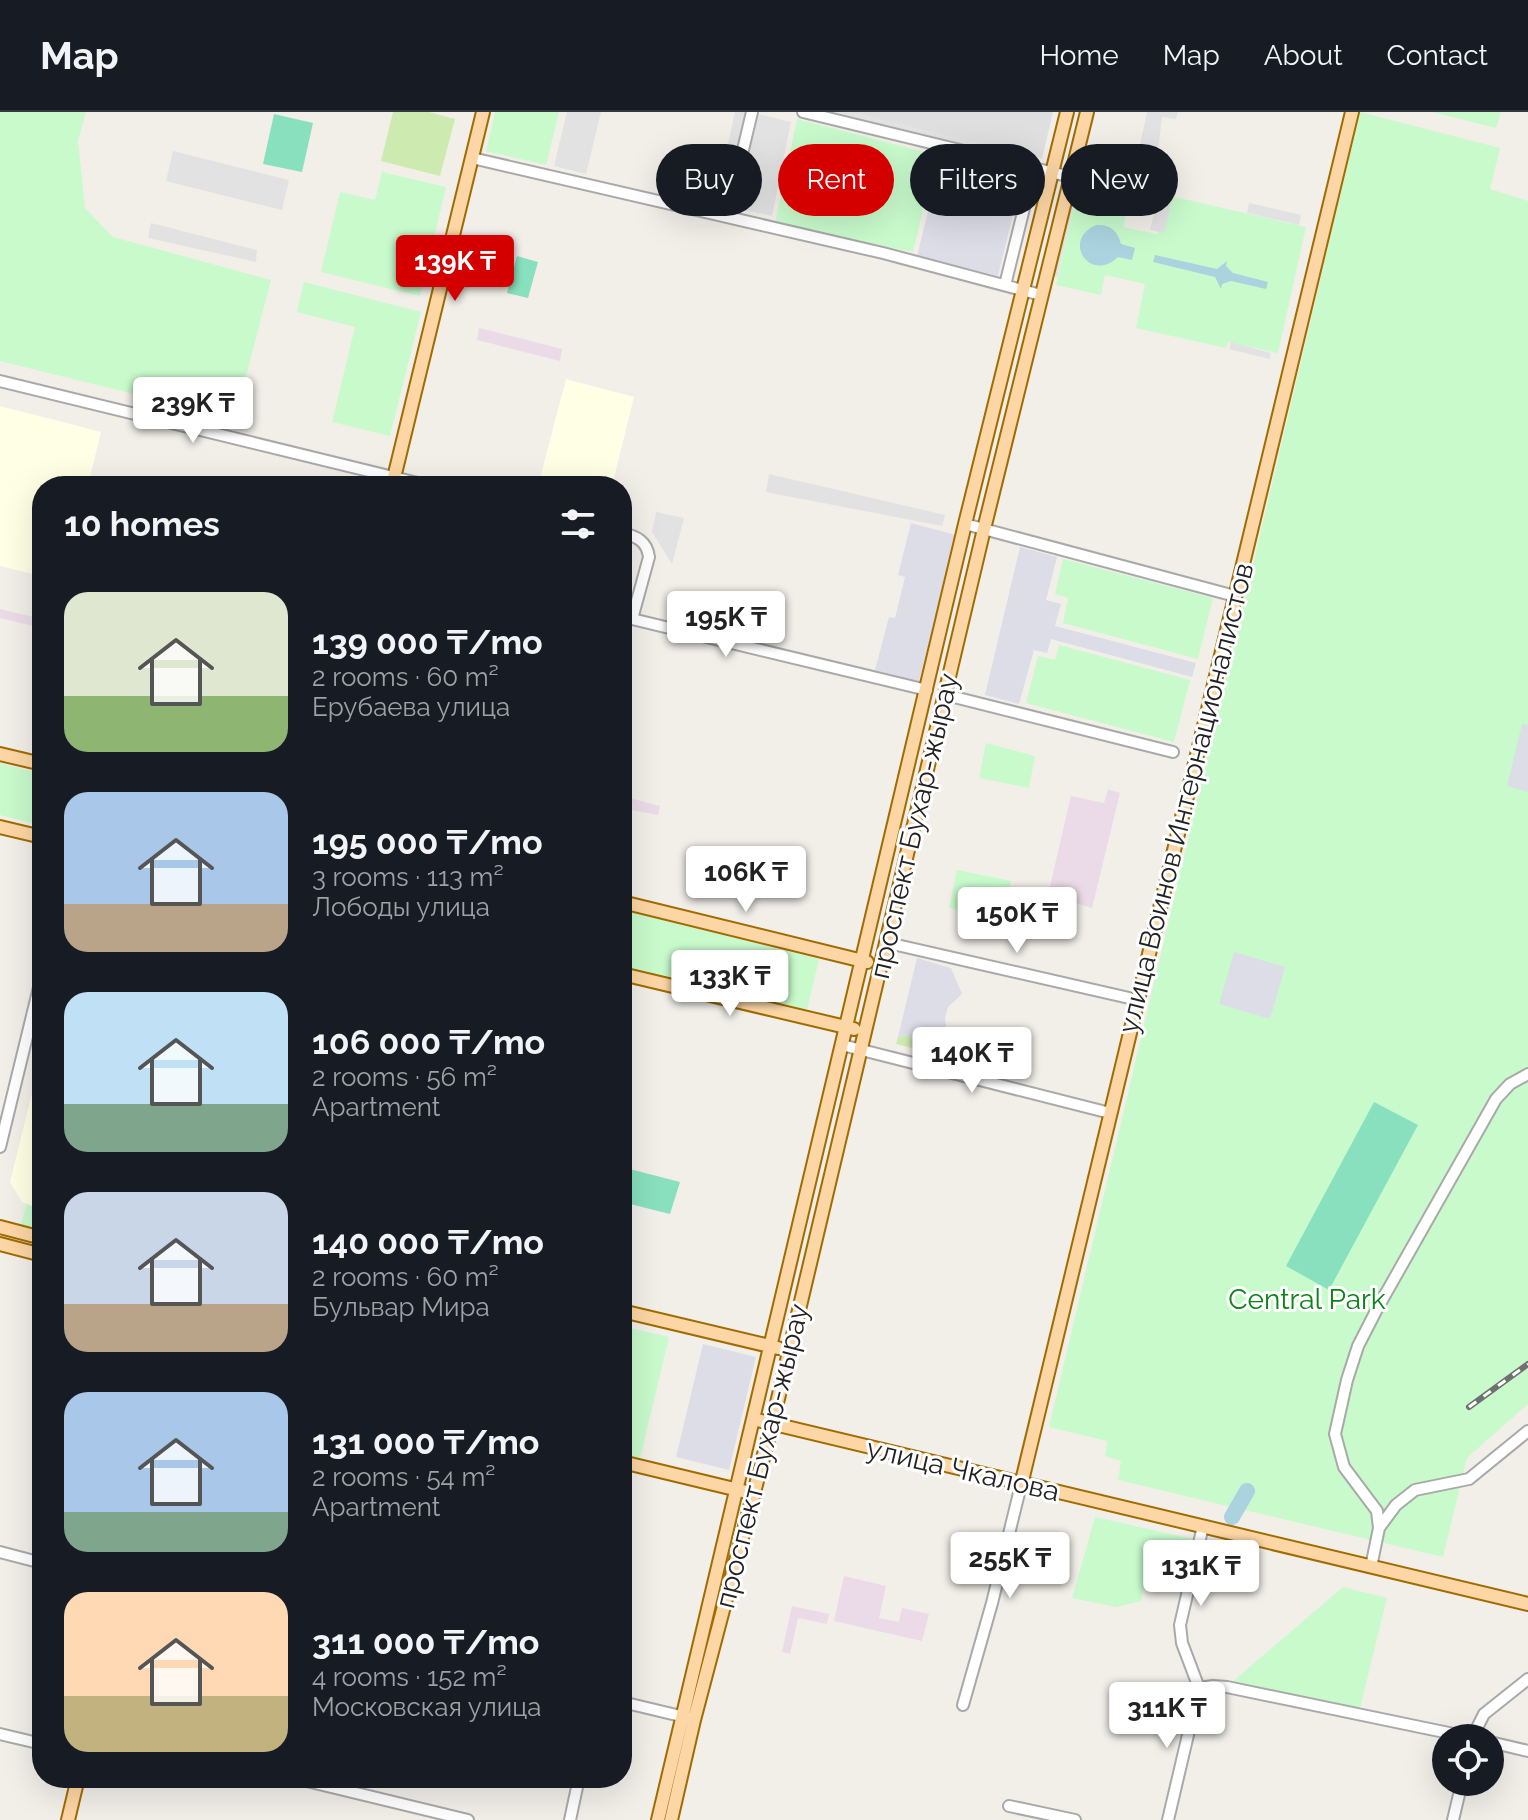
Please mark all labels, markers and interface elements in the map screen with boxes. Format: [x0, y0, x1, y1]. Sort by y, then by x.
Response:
text: Map [40, 33, 119, 78]
text: Home [1039, 39, 1119, 72]
text: Map [1163, 39, 1220, 72]
text: About [1264, 39, 1343, 72]
text: Contact [1387, 39, 1488, 72]
chip: Buy [656, 144, 762, 216]
chip: Rent [778, 144, 894, 216]
chip: Filters [910, 144, 1045, 216]
chip: New [1061, 144, 1178, 216]
pin: 139K ₸ [390, 235, 520, 303]
text: 139K ₸ [414, 246, 496, 276]
pin: 239K ₸ [128, 377, 258, 445]
text: 239K ₸ [151, 388, 235, 418]
icon: filters [556, 502, 600, 546]
text: 10 homes [64, 504, 220, 544]
street label: улица Воинов Интернационалистов [1111, 559, 1261, 1037]
pin: 195K ₸ [661, 591, 791, 659]
text: 195K ₸ [685, 602, 767, 632]
text: 139 000 ₸/mo [312, 622, 543, 662]
icon: home [128, 624, 224, 720]
text: 2 rooms · 60 m² [312, 662, 499, 692]
street label: проспект Бухар-жырау [863, 670, 965, 982]
text: Ерубаева улица [312, 692, 510, 722]
text: 195 000 ₸/mo [312, 822, 543, 862]
icon: home [128, 824, 224, 920]
pin: 106K ₸ [681, 846, 811, 914]
text: 106K ₸ [704, 857, 788, 887]
text: 3 rooms · 113 m² [312, 862, 504, 892]
pin: 150K ₸ [952, 887, 1082, 955]
text: Лободы улица [312, 892, 490, 922]
text: 150K ₸ [976, 898, 1058, 928]
pin: 133K ₸ [665, 950, 795, 1018]
text: 133K ₸ [689, 961, 771, 991]
text: 106 000 ₸/mo [312, 1022, 545, 1062]
icon: home [128, 1024, 224, 1120]
pin: 140K ₸ [907, 1027, 1037, 1095]
text: 140K ₸ [930, 1038, 1014, 1068]
text: 2 rooms · 56 m² [312, 1062, 497, 1092]
text: Apartment [312, 1092, 441, 1122]
text: 140 000 ₸/mo [312, 1222, 544, 1262]
icon: home [128, 1224, 224, 1320]
text: 2 rooms · 60 m² [312, 1262, 499, 1292]
park label: Central Park [1228, 1283, 1386, 1316]
text: Бульвар Мира [312, 1292, 490, 1322]
street label: проспект Бухар-жырау [708, 1300, 816, 1612]
text: 131 000 ₸/mo [312, 1422, 539, 1462]
icon: home [128, 1424, 224, 1520]
street label: улица Чкалова [863, 1432, 1063, 1508]
text: 2 rooms · 54 m² [312, 1462, 495, 1492]
text: Apartment [312, 1492, 441, 1522]
pin: 255K ₸ [945, 1532, 1075, 1600]
pin: 131K ₸ [1136, 1540, 1266, 1608]
text: 255K ₸ [969, 1543, 1051, 1573]
text: 131K ₸ [1161, 1551, 1241, 1581]
text: 311 000 ₸/mo [312, 1622, 539, 1662]
icon: home [128, 1624, 224, 1720]
text: 4 rooms · 152 m² [312, 1662, 507, 1692]
pin: 311K ₸ [1102, 1682, 1232, 1750]
text: Московская улица [312, 1692, 541, 1722]
text: 311K ₸ [1127, 1693, 1207, 1723]
map controls [1432, 1724, 1504, 1796]
button: locate [1432, 1724, 1504, 1796]

